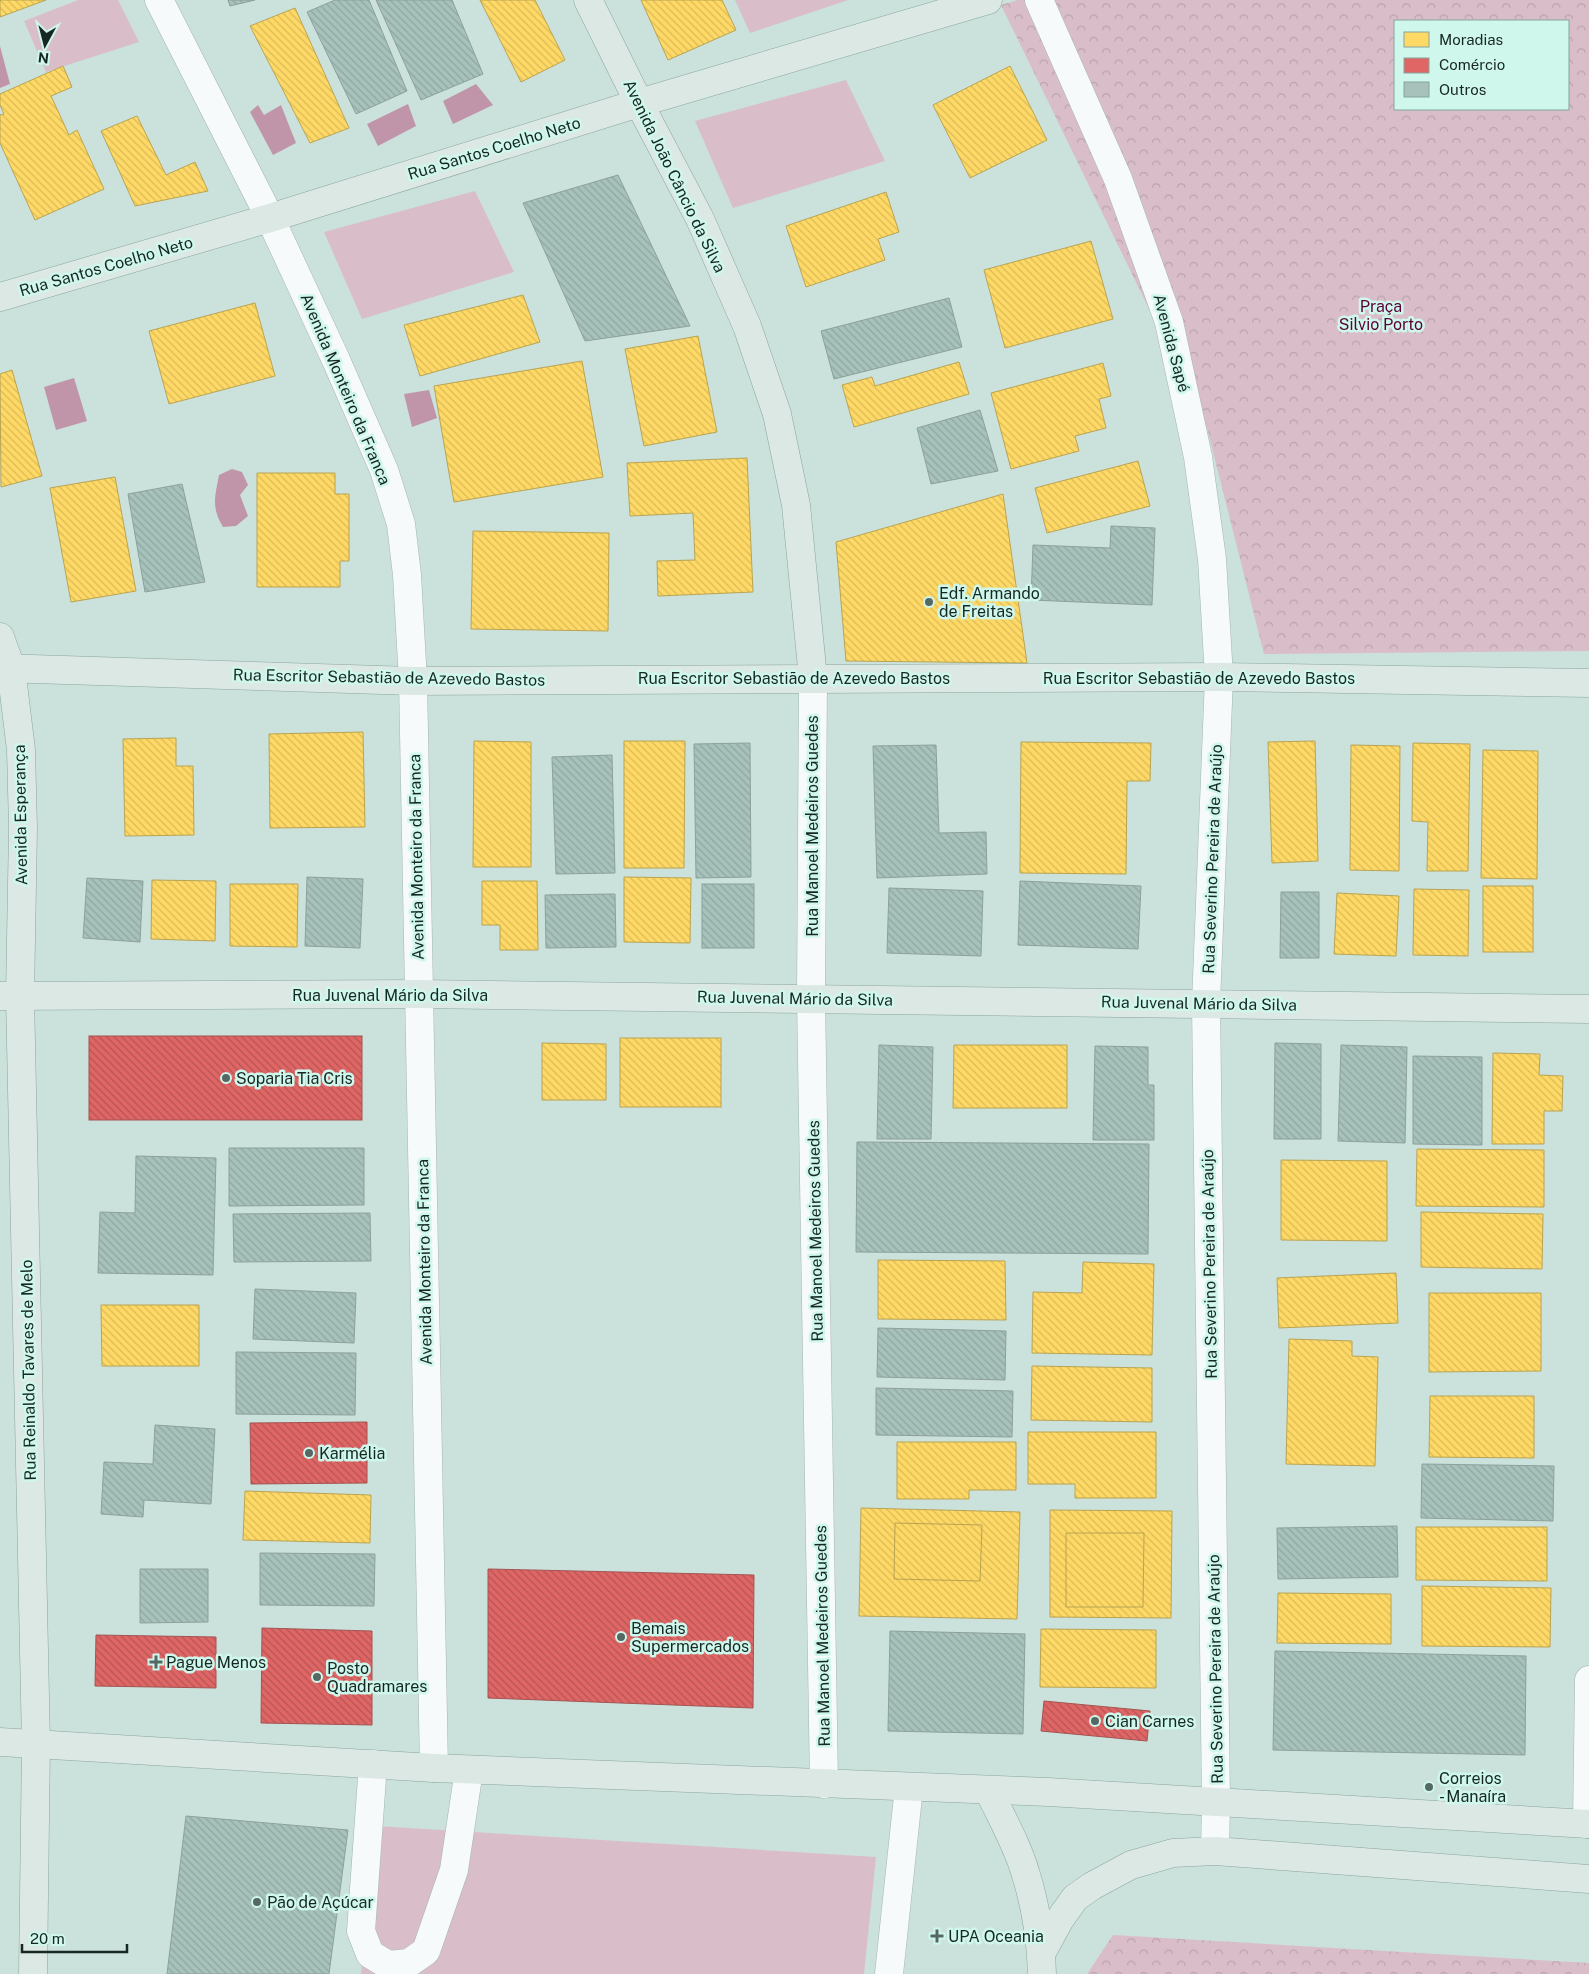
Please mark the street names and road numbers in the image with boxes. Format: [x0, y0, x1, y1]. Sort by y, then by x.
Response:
street label: Avenida João Câncio da Silva [620, 77, 730, 276]
street label: Rua Santos Coelho Neto [405, 113, 583, 184]
street label: Rua Santos Coelho Neto [17, 233, 195, 300]
street label: Avenida Monteiro da Franca [297, 291, 395, 488]
street label: Avenida Sapé [1149, 292, 1194, 394]
street label: Rua Escritor Sebastião de Azevedo Bastos [233, 665, 545, 690]
street label: Rua Escritor Sebastião de Azevedo Bastos [638, 669, 950, 688]
street label: Rua Escritor Sebastião de Azevedo Bastos [1043, 669, 1355, 688]
street label: Rua Manoel Medeiros Guedes [803, 715, 822, 937]
street label: Avenida Esperança [10, 744, 31, 886]
street label: Rua Severino Pereira de Araújo [1199, 744, 1226, 974]
street label: Avenida Monteiro da Franca [405, 754, 428, 960]
street label: Rua Juvenal Mário da Silva [292, 986, 488, 1005]
street label: Rua Juvenal Mário da Silva [697, 987, 893, 1010]
street label: Rua Juvenal Mário da Silva [1101, 992, 1297, 1015]
street label: Rua Manoel Medeiros Guedes [804, 1120, 827, 1342]
street label: Rua Severino Pereira de Araújo [1198, 1149, 1221, 1379]
street label: Avenida Monteiro da Franca [413, 1159, 436, 1365]
street label: Rua Reinaldo Tavares de Melo [17, 1259, 40, 1481]
street label: Rua Manoel Medeiros Guedes [811, 1525, 834, 1747]
street label: Rua Severino Pereira de Araújo [1204, 1554, 1227, 1784]

